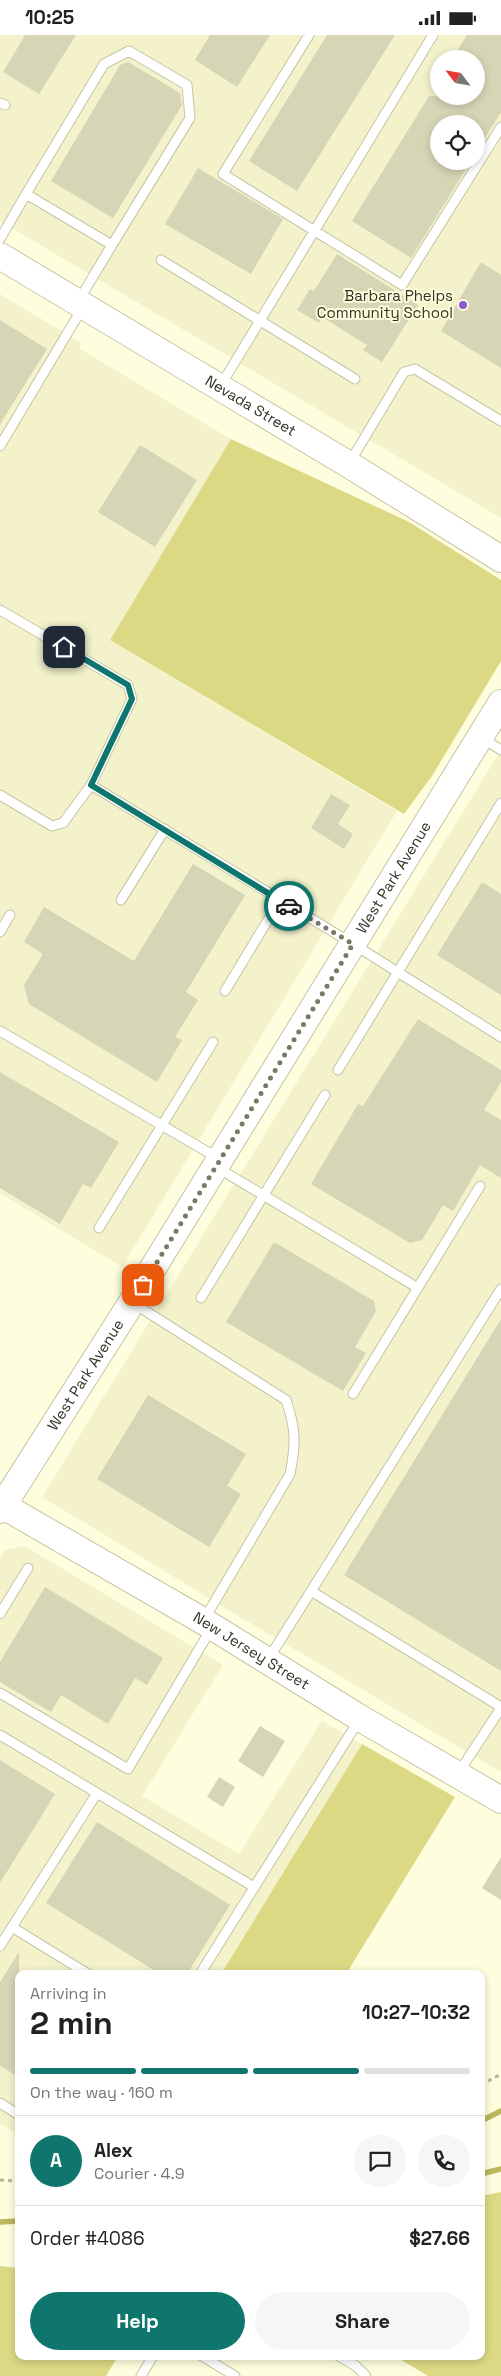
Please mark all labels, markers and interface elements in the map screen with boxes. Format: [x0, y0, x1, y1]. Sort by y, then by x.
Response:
text: 10:25 [25, 5, 74, 30]
north arrow [430, 50, 485, 105]
map controls [430, 50, 485, 170]
button: locate [430, 115, 485, 170]
place label: Barbara Phelps Community School [317, 286, 453, 322]
marker: Barbara Phelps Community School [457, 299, 469, 311]
street label: Nevada Street [202, 371, 300, 440]
pin [43, 626, 85, 668]
icon: home [50, 633, 78, 661]
street label: West Park Avenue [351, 818, 435, 937]
courier [264, 881, 314, 931]
icon: car [275, 892, 303, 920]
pin [122, 1264, 164, 1306]
icon: bag [129, 1271, 157, 1299]
street label: West Park Avenue [43, 1315, 128, 1434]
street label: New Jersey Street [190, 1607, 313, 1694]
text: Arriving in [30, 1983, 107, 2004]
text: 10:27–10:32 [362, 2000, 470, 2025]
text: 2 min [30, 2003, 113, 2043]
text: On the way · 160 m [30, 2082, 173, 2103]
button: chat [354, 2135, 406, 2187]
button: phone [418, 2135, 470, 2187]
text: Alex [94, 2138, 133, 2163]
text: A [50, 2148, 62, 2173]
text: Courier · 4.9 [94, 2163, 184, 2184]
text: Order #4086 [30, 2226, 145, 2251]
text: $27.66 [409, 2226, 470, 2251]
button: Help [30, 2292, 245, 2350]
button: Share [255, 2292, 470, 2350]

